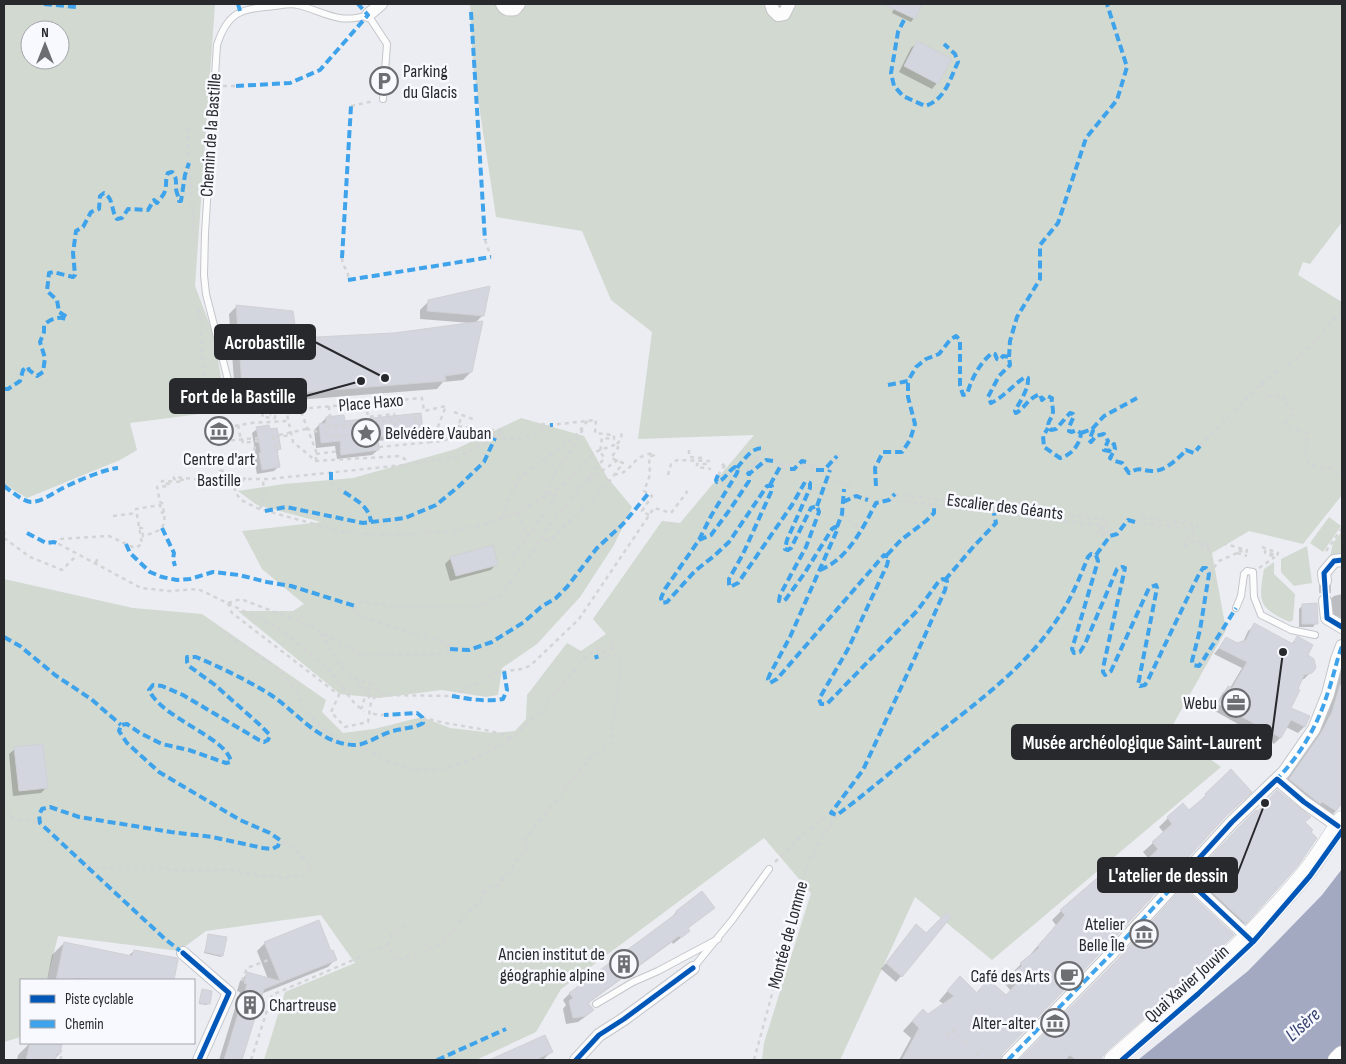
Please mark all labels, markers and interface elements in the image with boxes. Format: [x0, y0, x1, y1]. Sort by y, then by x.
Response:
north arrow [20, 20, 70, 70]
text: N [41, 24, 49, 41]
place label: Parking du Glacis [403, 61, 457, 103]
parking icon: Parking du Glacis [369, 66, 399, 96]
street label: Chemin de la Bastille [196, 72, 226, 198]
callout: Acrobastille [215, 325, 315, 359]
text: Acrobastille [224, 332, 305, 355]
callout: Fort de la Bastille [170, 379, 306, 413]
text: Fort de la Bastille [180, 386, 296, 409]
street label: Place Haxo [338, 390, 404, 416]
museum icon: Centre d'art Bastille [204, 416, 234, 446]
place icon: Belvédère Vauban [351, 418, 381, 448]
place label: Belvédère Vauban [385, 423, 491, 444]
place label: Centre d'art Bastille [183, 449, 256, 491]
street label: Escalier des Géants [946, 489, 1064, 525]
office icon: Webu [1221, 688, 1251, 718]
place label: Webu [1183, 693, 1217, 714]
callout: Musée archéologique Saint-Laurent [1012, 725, 1271, 759]
text: Musée archéologique Saint-Laurent [1022, 732, 1262, 755]
callout: L'atelier de dessin [1098, 858, 1237, 892]
text: L'atelier de dessin [1108, 865, 1228, 888]
street label: Montée de Lomme [764, 879, 812, 991]
place label: Atelier Belle Île [1079, 914, 1125, 956]
museum icon: Atelier Belle Île [1129, 919, 1159, 949]
street label: Quai Xavier Jouvin [1141, 941, 1233, 1027]
place label: Ancien institut de géographie alpine [497, 944, 605, 986]
building icon: Ancien institut de géographie alpine [609, 949, 639, 979]
cafe icon: Café des Arts [1054, 961, 1084, 991]
place label: Café des Arts [970, 966, 1050, 987]
legend [20, 979, 195, 1044]
text: Piste cyclable [65, 990, 134, 1009]
building icon: Chartreuse [235, 990, 265, 1020]
place label: Chartreuse [269, 995, 337, 1016]
water label: L'Isère [1281, 1003, 1326, 1047]
museum icon: Alter-alter [1040, 1008, 1070, 1038]
place label: Alter-alter [971, 1013, 1036, 1034]
text: Chemin [65, 1015, 104, 1034]

